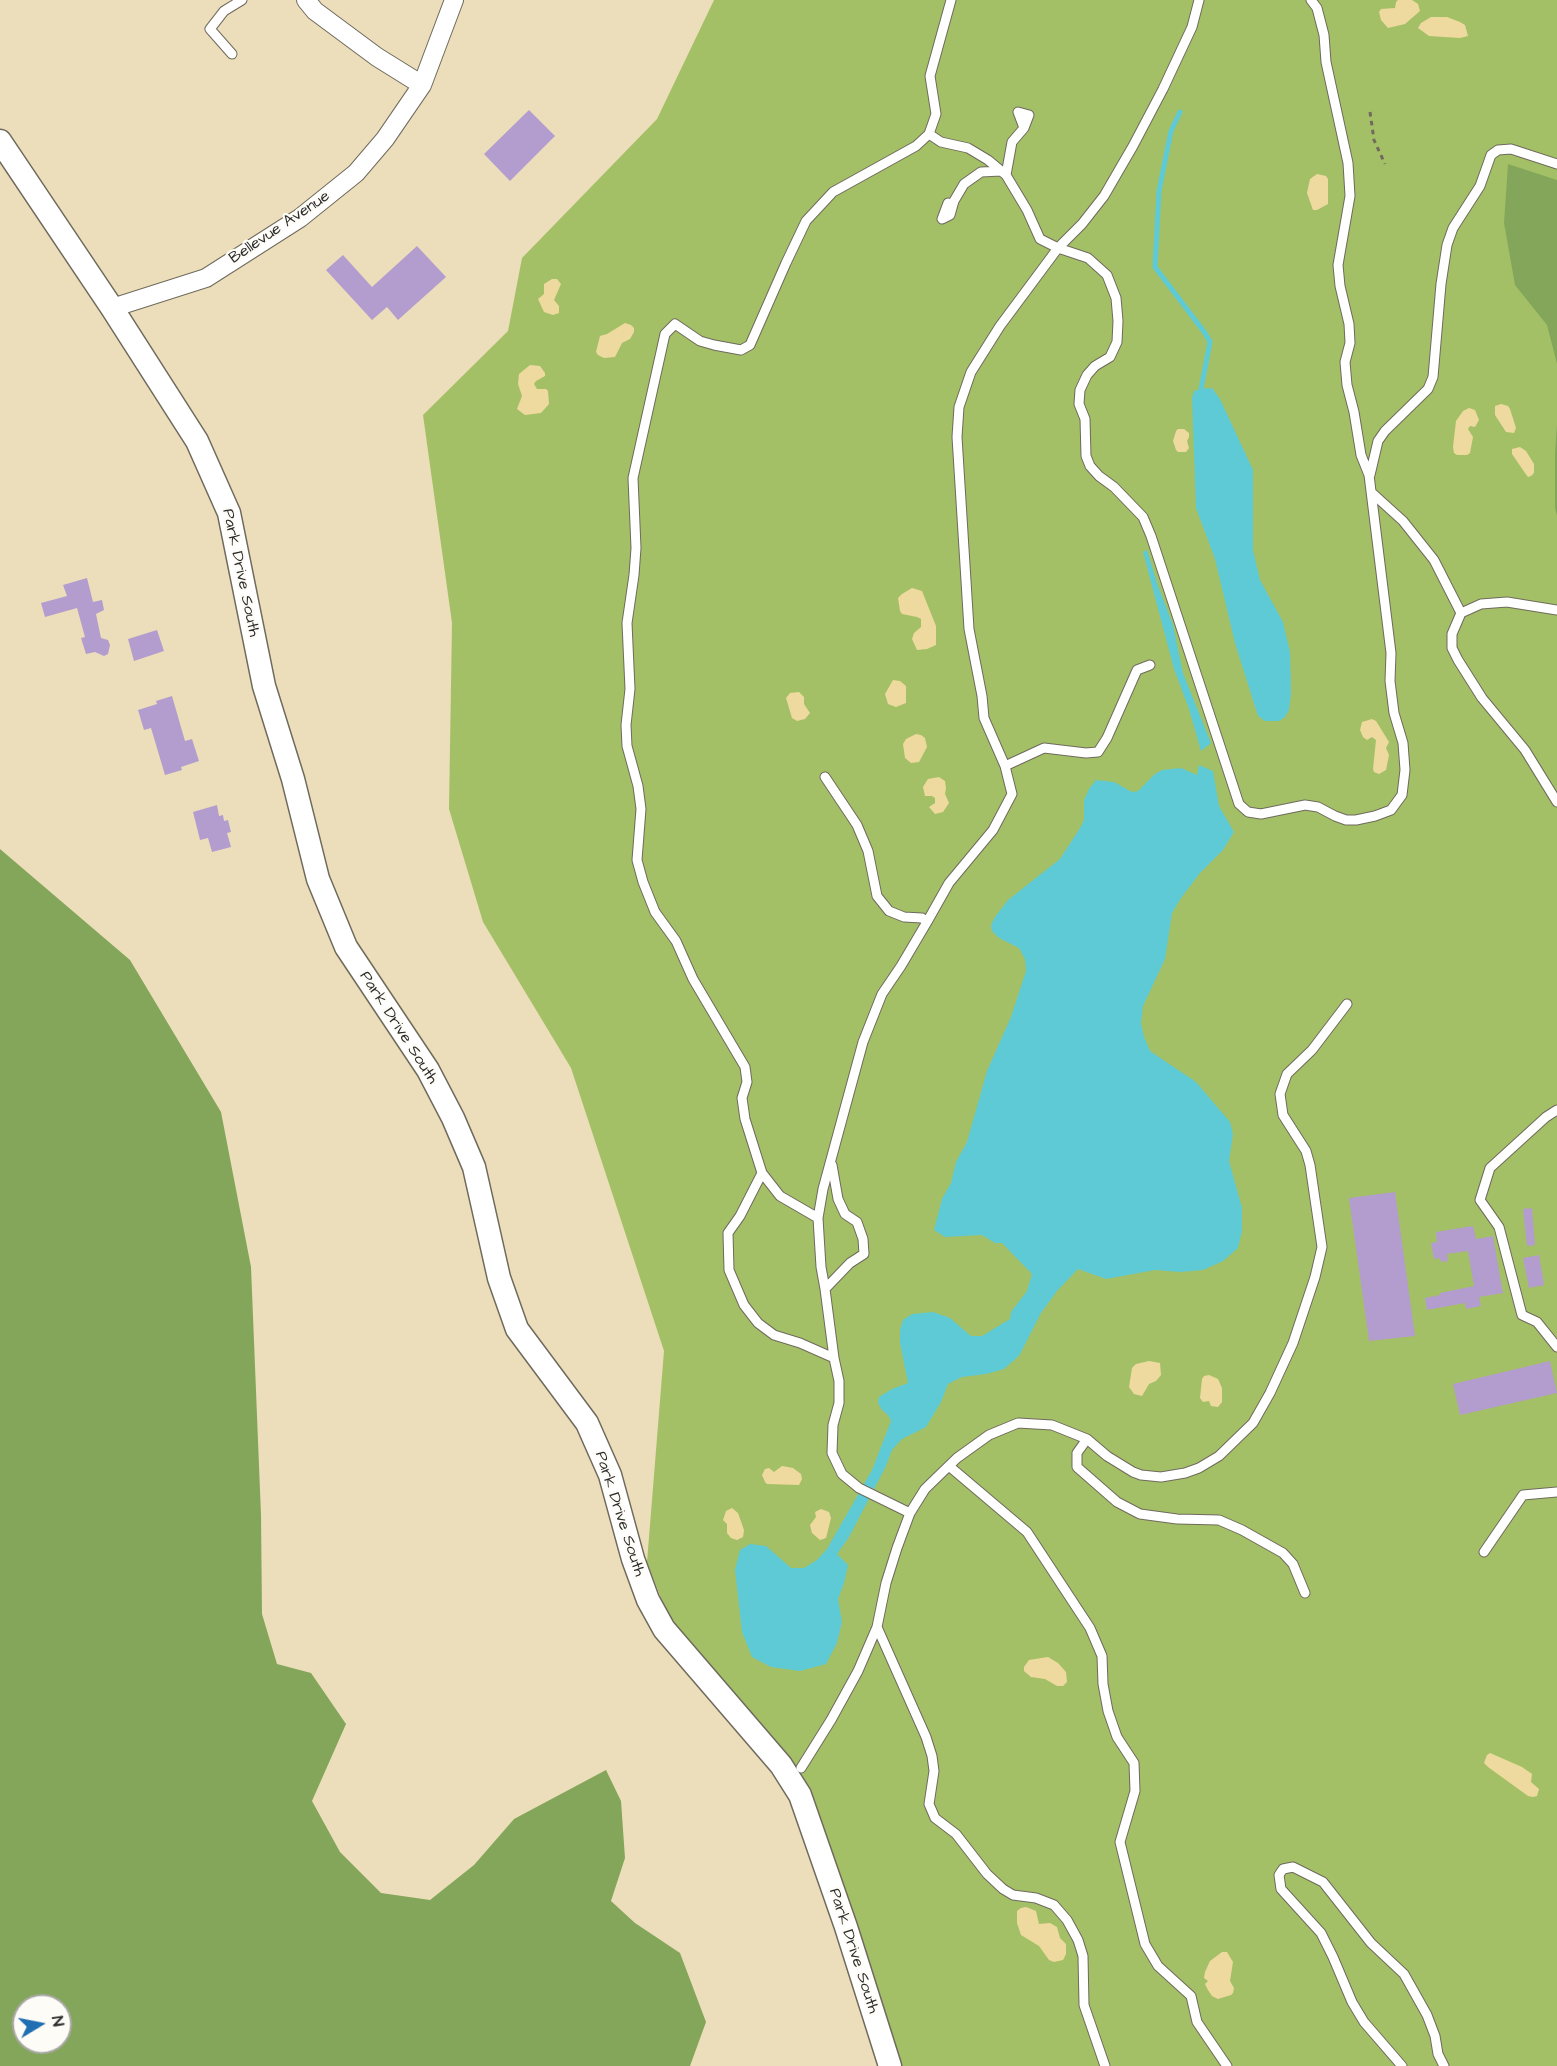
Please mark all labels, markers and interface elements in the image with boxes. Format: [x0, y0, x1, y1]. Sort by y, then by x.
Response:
street label: Bellevue Avenue [226, 187, 334, 269]
street label: Park Drive South [217, 507, 263, 639]
street label: Park Drive South [354, 968, 442, 1088]
street label: Park Drive South [590, 1449, 648, 1579]
street label: Park Drive South [824, 1886, 882, 2016]
north arrow [12, 1994, 72, 2054]
text: N [46, 2014, 69, 2028]

